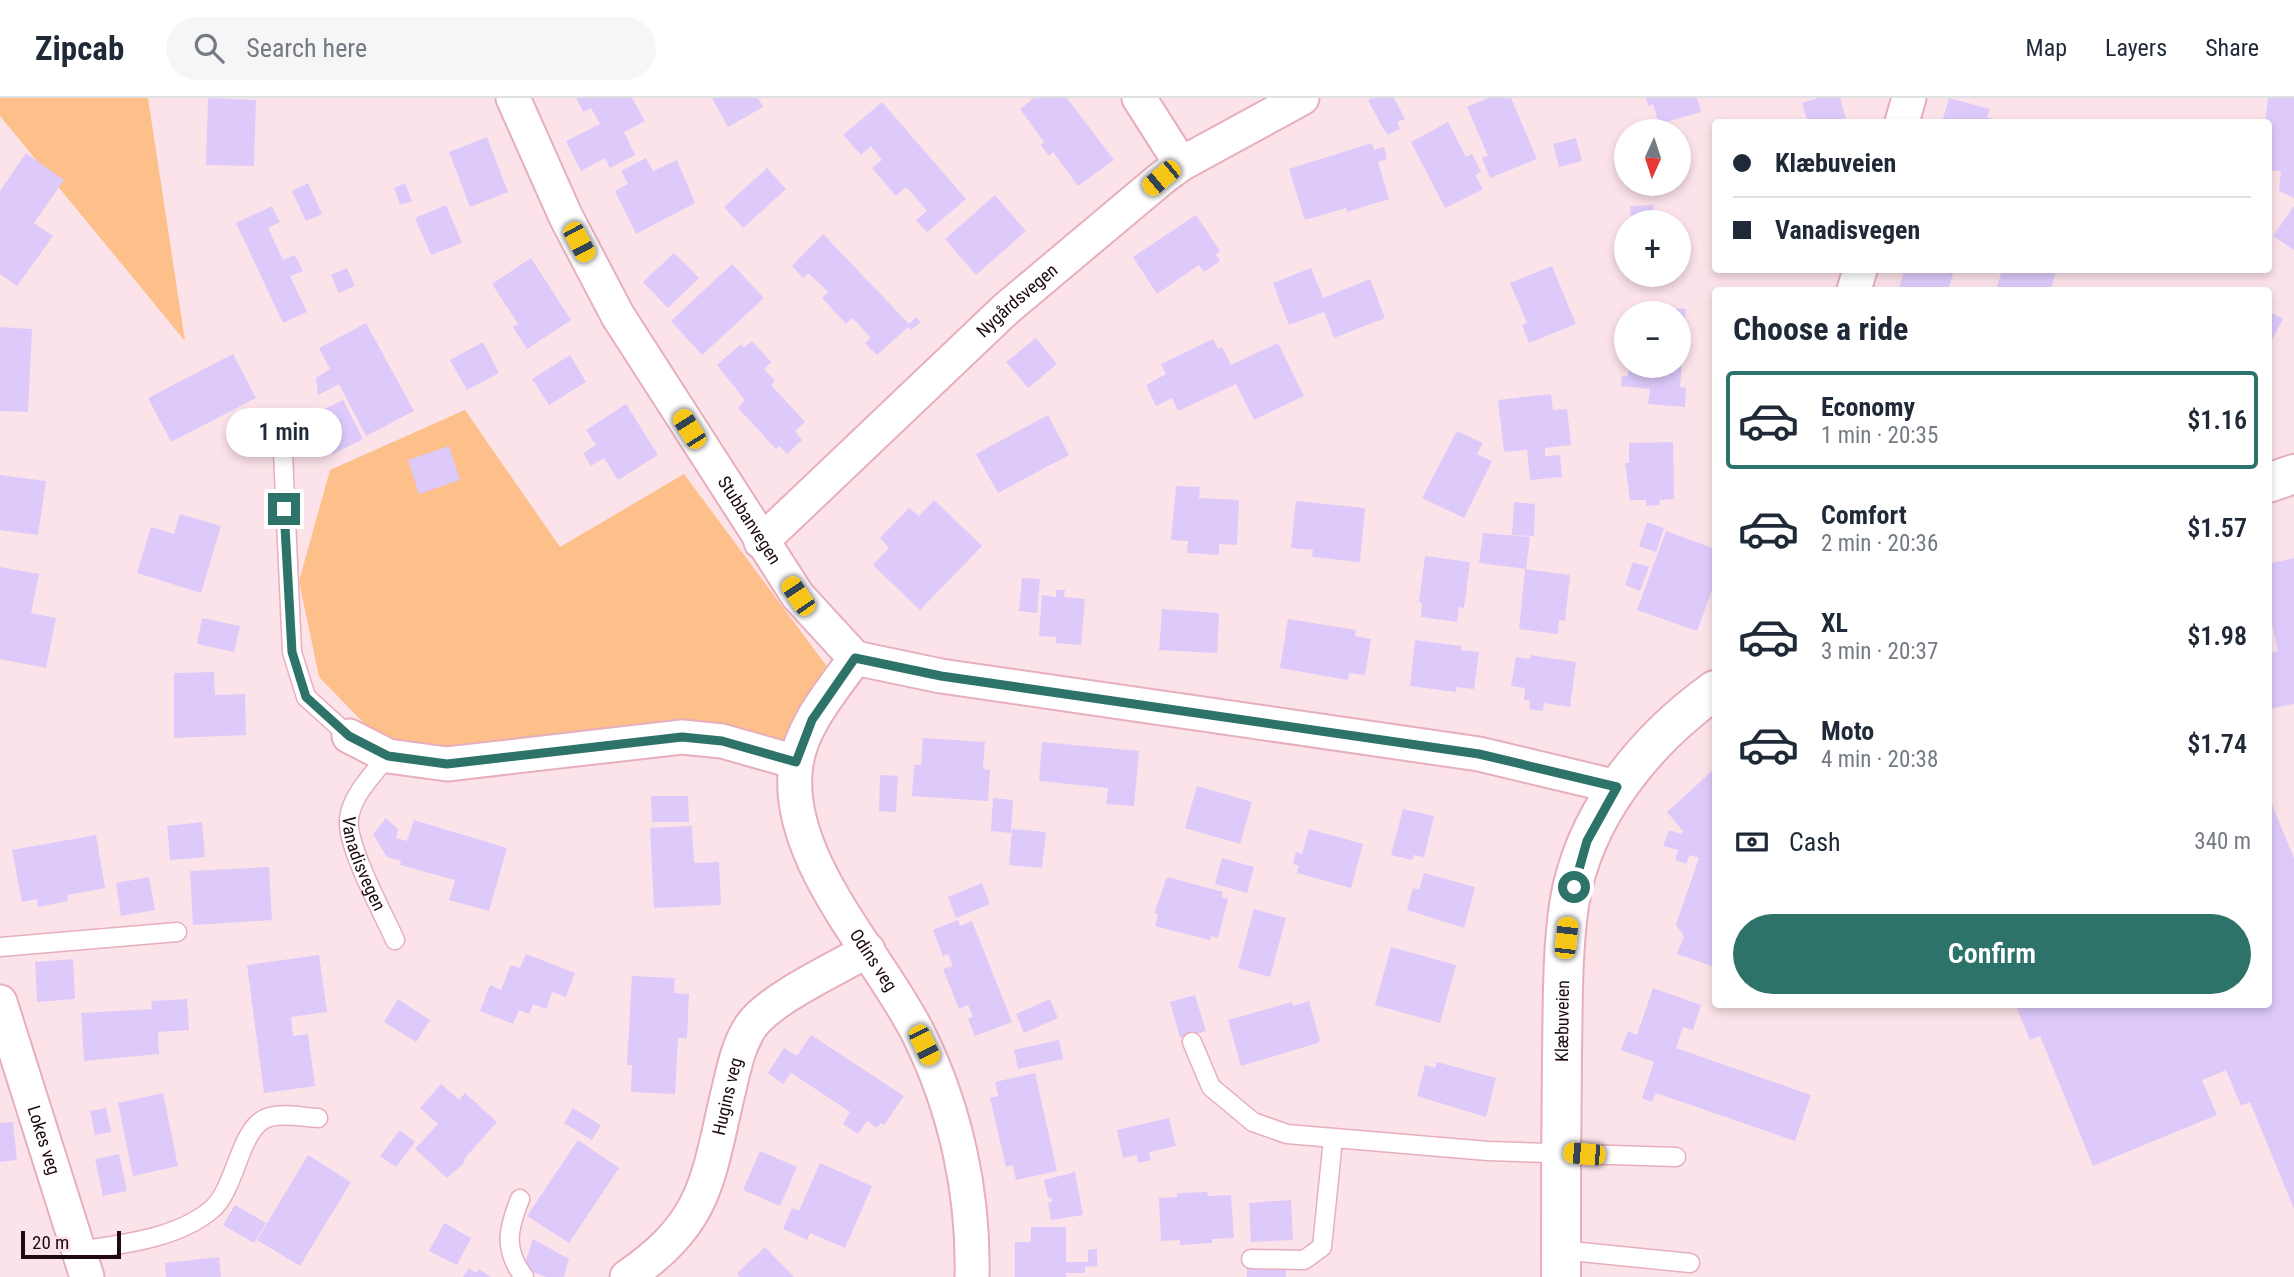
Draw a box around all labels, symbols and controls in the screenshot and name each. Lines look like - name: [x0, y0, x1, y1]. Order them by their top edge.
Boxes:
- search box: [166, 17, 656, 80]
- text: Zipcab: [35, 29, 124, 68]
- icon: search: [190, 29, 228, 67]
- text: Search here: [246, 33, 367, 63]
- text: Map: [2026, 34, 2067, 62]
- text: Layers: [2105, 34, 2167, 62]
- text: Share: [2205, 34, 2259, 62]
- north arrow: [1614, 119, 1690, 196]
- map controls: [1614, 119, 1691, 378]
- text: Klæbuveien: [1775, 148, 1896, 178]
- car: [1139, 156, 1184, 200]
- button: +: [1614, 210, 1691, 287]
- text: Vanadisvegen: [1775, 215, 1920, 245]
- car: [560, 219, 599, 265]
- street label: Nygårdsvegen: [972, 259, 1062, 341]
- button: −: [1614, 301, 1691, 378]
- text: Choose a ride: [1733, 310, 1908, 348]
- icon: car: [1737, 389, 1800, 452]
- text: Economy: [1821, 392, 1915, 422]
- text: $1.16: [2187, 405, 2247, 435]
- car: [669, 406, 710, 452]
- callout: 1 min: [226, 408, 342, 456]
- text: 1 min: [259, 419, 309, 446]
- text: 1 min · 20:35: [1821, 422, 1938, 449]
- street label: Stubbanvegen: [714, 472, 786, 568]
- route end: [268, 493, 300, 525]
- icon: car: [1737, 497, 1800, 560]
- text: Comfort: [1821, 500, 1907, 530]
- text: $1.57: [2187, 513, 2247, 543]
- text: 2 min · 20:36: [1821, 530, 1938, 557]
- car: [778, 573, 819, 619]
- icon: car: [1737, 605, 1800, 668]
- text: XL: [1821, 608, 1848, 638]
- text: $1.98: [2187, 621, 2247, 651]
- text: 3 min · 20:37: [1821, 638, 1938, 665]
- icon: car: [1737, 713, 1800, 776]
- text: Moto: [1821, 716, 1874, 746]
- text: $1.74: [2187, 729, 2247, 759]
- text: 4 min · 20:38: [1821, 746, 1938, 773]
- street label: Vanadisvegen: [339, 816, 390, 914]
- icon: cash: [1733, 823, 1771, 861]
- text: Cash: [1789, 827, 1841, 857]
- text: 340 m: [2194, 828, 2251, 855]
- route start: [1558, 871, 1590, 903]
- button: Confirm: [1733, 914, 2251, 994]
- car: [1554, 916, 1579, 960]
- street label: Odins veg: [846, 925, 902, 995]
- street label: Klæbuveien: [1551, 980, 1573, 1062]
- car: [906, 1022, 943, 1068]
- street label: Hugins veg: [708, 1055, 746, 1137]
- street label: Lokes veg: [23, 1103, 65, 1177]
- car: [1563, 1142, 1606, 1166]
- scale bar: [21, 1228, 121, 1260]
- text: 20 m: [32, 1231, 69, 1254]

